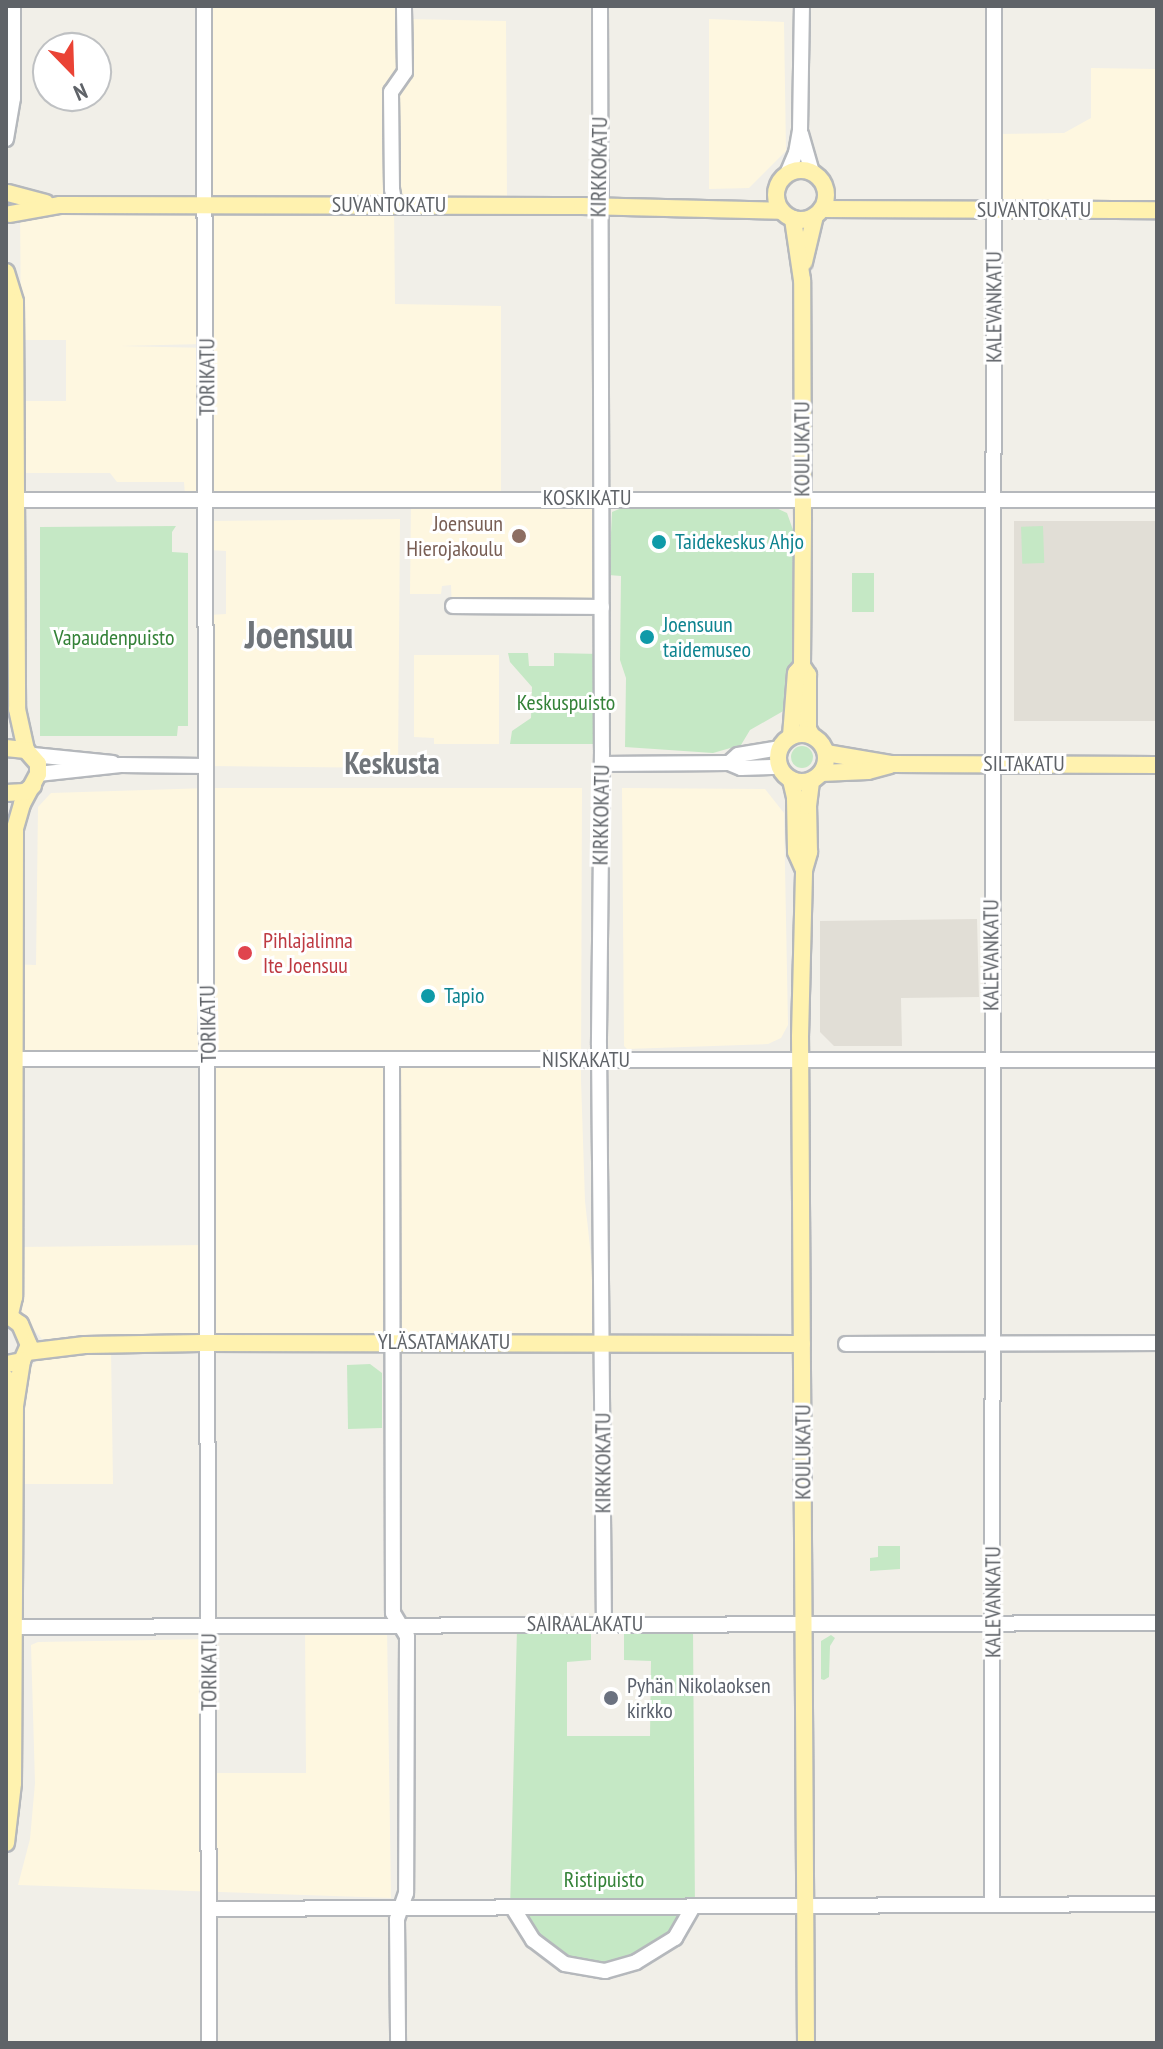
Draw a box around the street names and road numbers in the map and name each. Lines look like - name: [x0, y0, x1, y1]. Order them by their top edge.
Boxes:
- street label: KIRKKOKATU: [585, 116, 613, 218]
- street label: SUVANTOKATU: [332, 192, 446, 218]
- street label: SUVANTOKATU: [977, 197, 1091, 223]
- street label: KALEVANKATU: [981, 251, 1007, 363]
- street label: TORIKATU: [194, 338, 220, 416]
- street label: KOULUKATU: [789, 401, 815, 497]
- street label: KOSKIKATU: [543, 485, 631, 511]
- street label: SILTAKATU: [983, 751, 1065, 777]
- street label: KIRKKOKATU: [587, 764, 615, 866]
- street label: KALEVANKATU: [978, 899, 1004, 1011]
- street label: TORIKATU: [194, 985, 222, 1063]
- street label: NISKAKATU: [542, 1047, 630, 1073]
- street label: YLÄSATAMAKATU: [378, 1329, 510, 1355]
- street label: KOULUKATU: [790, 1404, 816, 1500]
- street label: KIRKKOKATU: [590, 1413, 616, 1513]
- street label: KALEVANKATU: [980, 1546, 1006, 1658]
- street label: SAIRAALAKATU: [527, 1611, 643, 1637]
- street label: TORIKATU: [196, 1633, 222, 1711]

